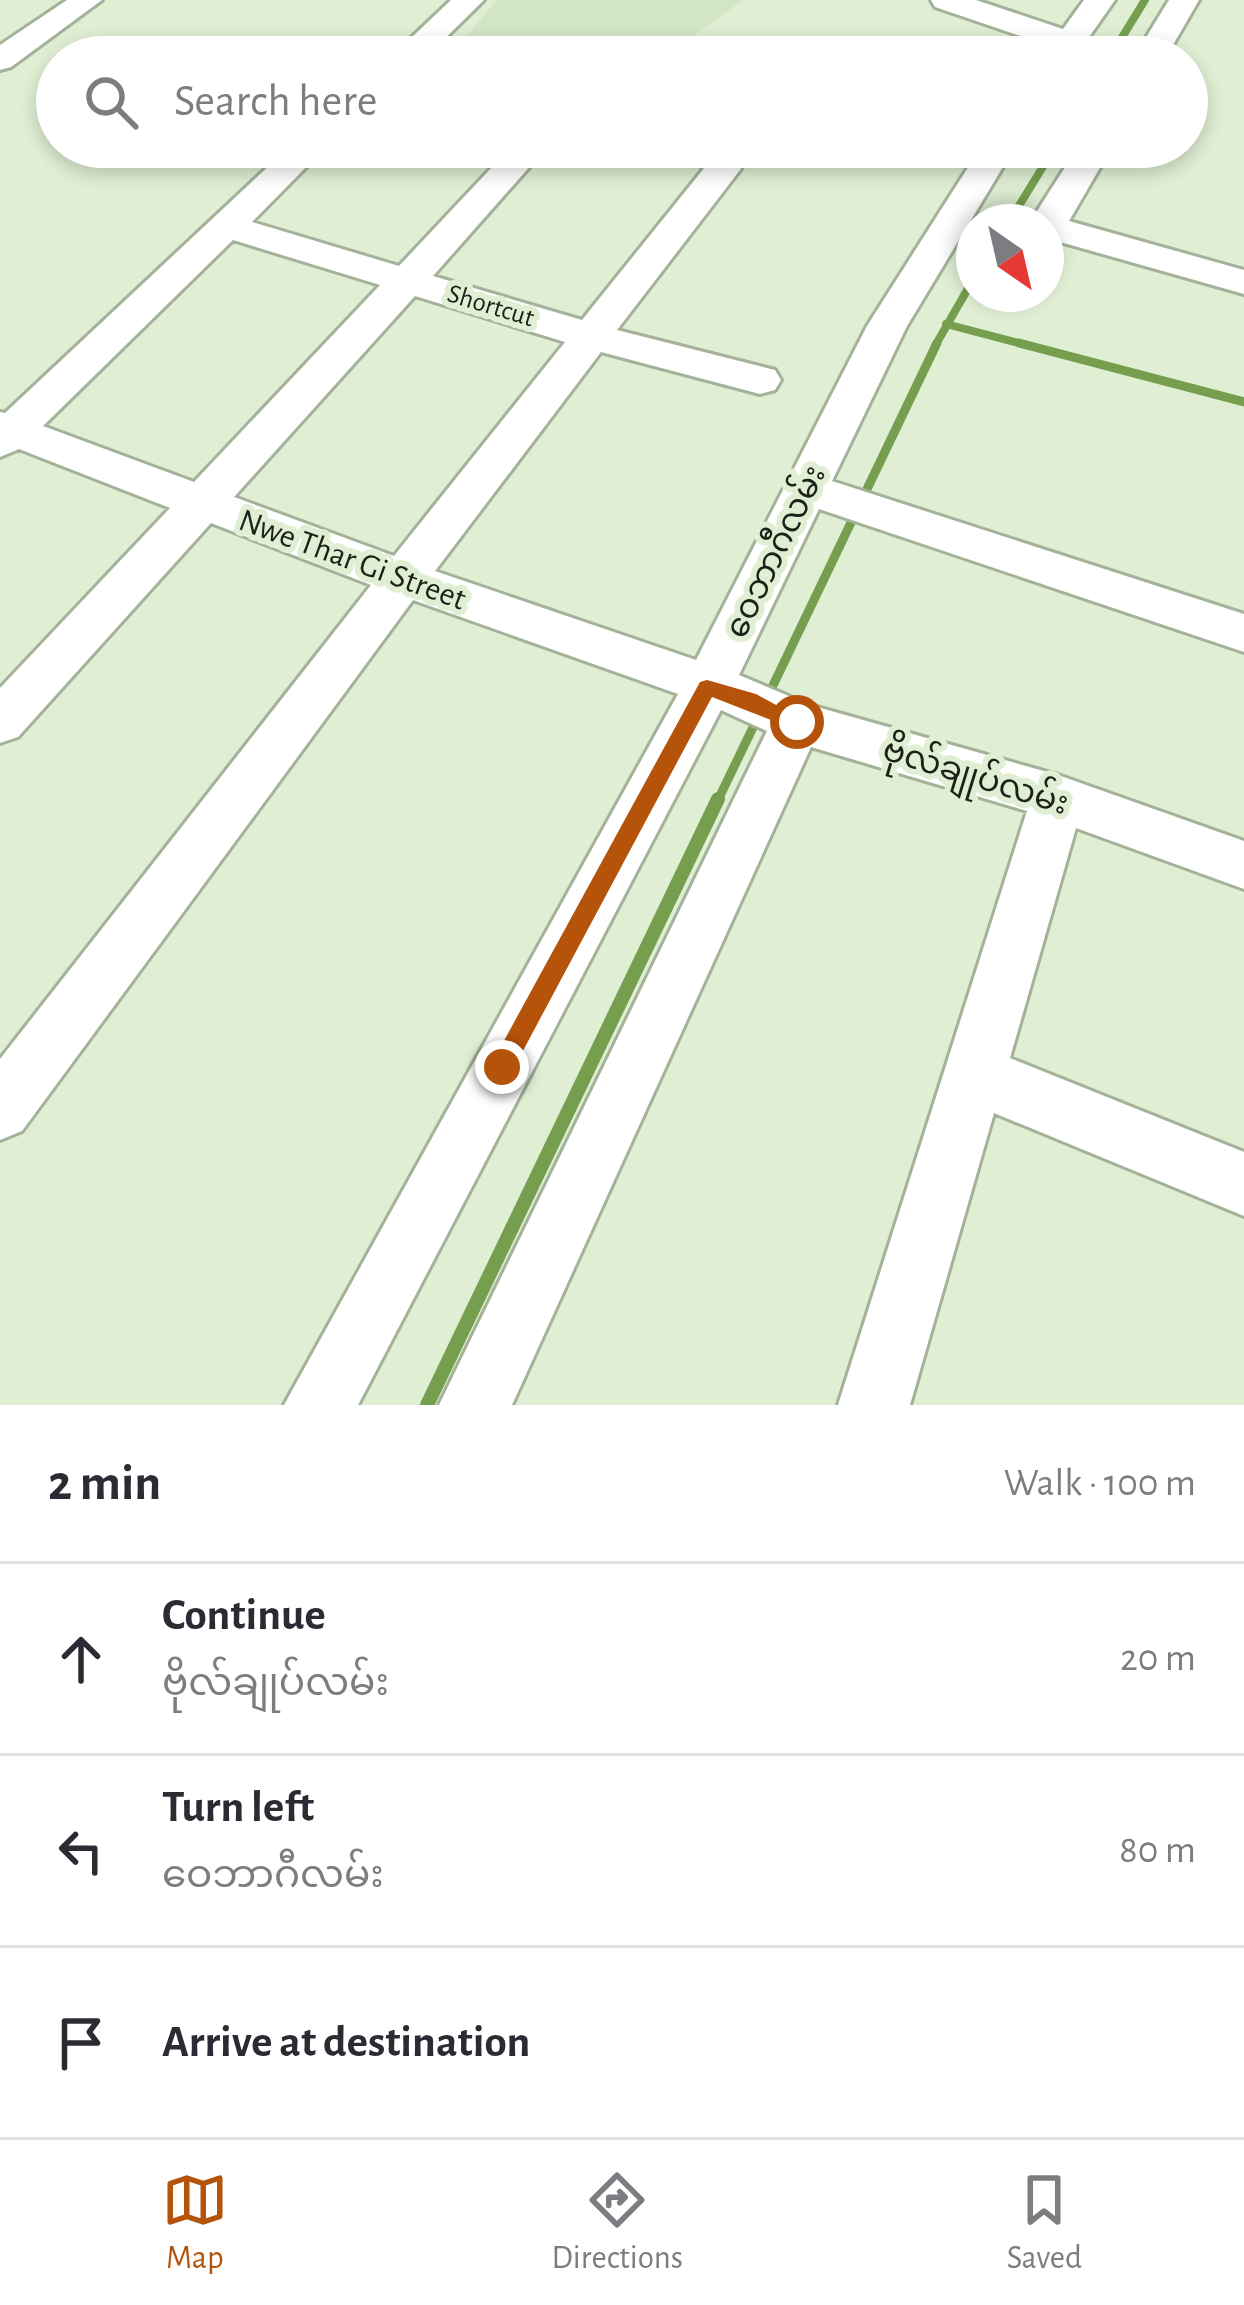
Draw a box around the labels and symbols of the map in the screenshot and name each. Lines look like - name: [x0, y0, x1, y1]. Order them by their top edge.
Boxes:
- north arrow: [956, 204, 1064, 312]
- street label: Shortcut: [444, 280, 538, 332]
- street label: ဝေဘာဂီလမ်း: [713, 457, 832, 644]
- street label: Nwe Thar Gi Street: [234, 504, 470, 617]
- route start: [770, 695, 824, 749]
- street label: ဗိုလ်ချုပ်လမ်း: [876, 726, 1074, 829]
- route end: [475, 1040, 529, 1094]

